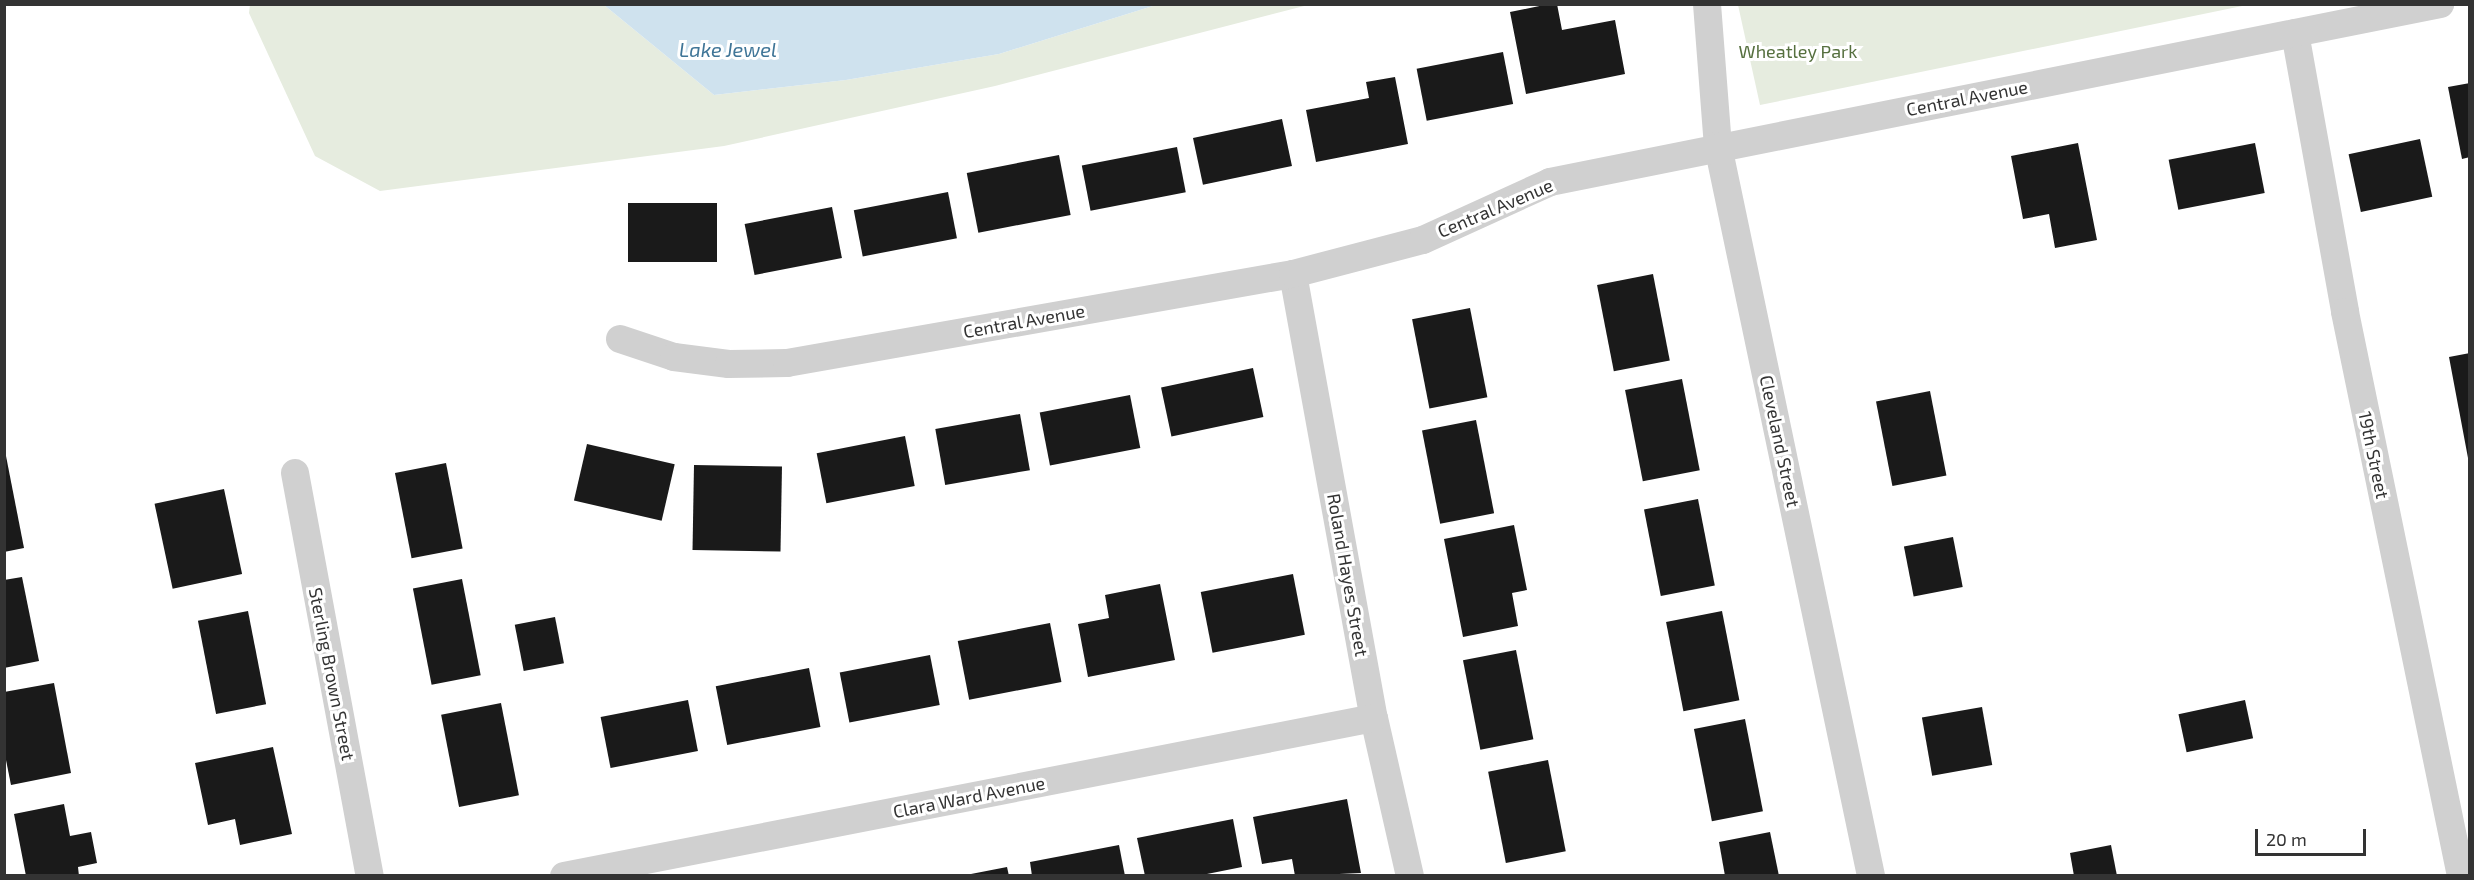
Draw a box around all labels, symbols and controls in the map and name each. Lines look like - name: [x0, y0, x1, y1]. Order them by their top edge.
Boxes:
- water label: Lake Jewel: [679, 37, 777, 61]
- park label: Wheatley Park: [1738, 40, 1858, 62]
- street label: Central Avenue: [1904, 76, 2030, 120]
- street label: Central Avenue: [1434, 174, 1556, 242]
- street label: Central Avenue: [961, 300, 1087, 342]
- street label: Cleveland Street: [1755, 373, 1805, 509]
- street label: 19th Street: [2354, 409, 2394, 501]
- street label: Roland Hayes Street: [1323, 492, 1373, 658]
- street label: Sterling Brown Street: [305, 586, 359, 762]
- street label: Clara Ward Avenue: [891, 772, 1047, 822]
- scale bar: [2258, 817, 2369, 855]
- text: 20 m: [2266, 828, 2307, 850]

